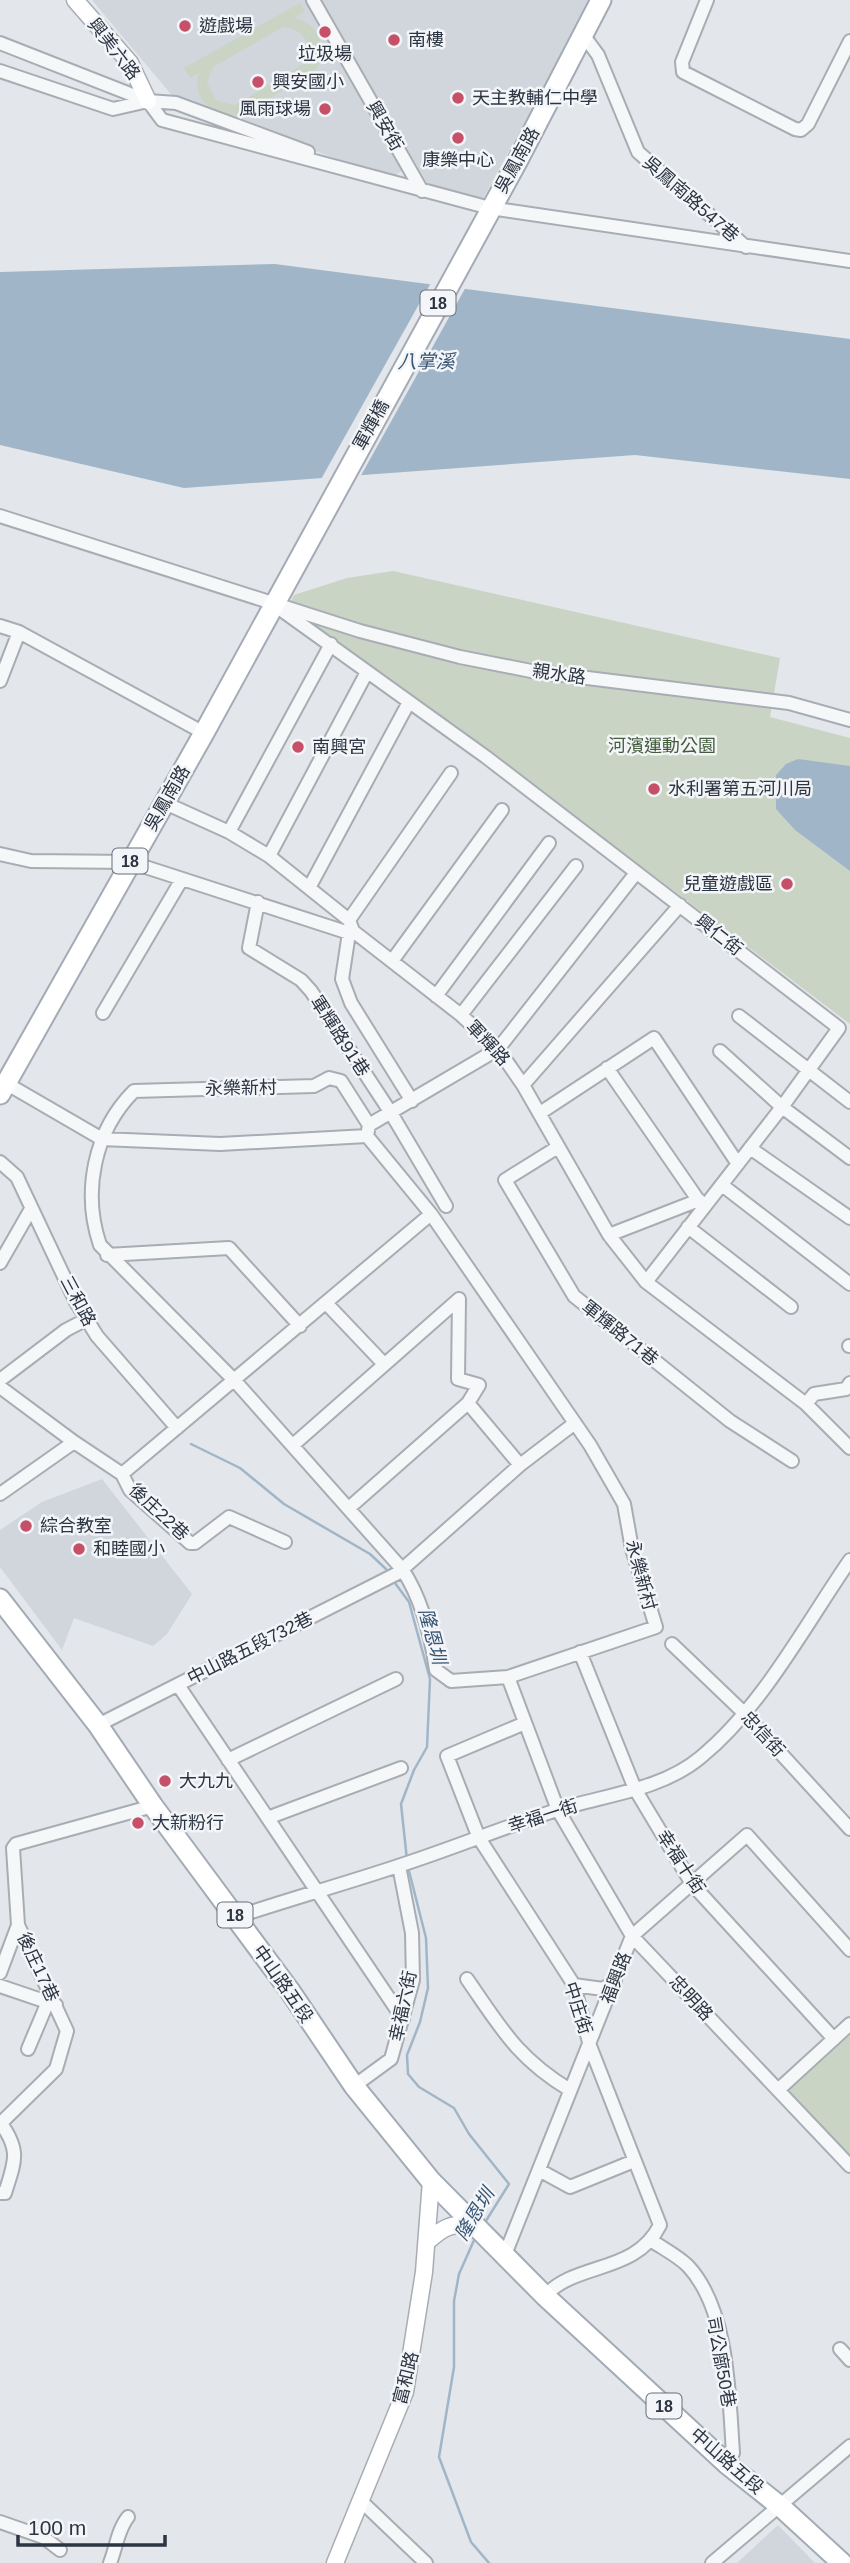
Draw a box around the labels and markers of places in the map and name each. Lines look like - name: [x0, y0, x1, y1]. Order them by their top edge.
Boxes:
- place label: 遊戲場: [199, 16, 253, 36]
- marker: 遊戲場: [177, 18, 193, 34]
- marker: 垃圾場: [317, 24, 333, 40]
- place label: 南樓: [408, 30, 444, 50]
- marker: 南樓: [386, 32, 402, 48]
- place label: 垃圾場: [298, 44, 352, 64]
- place label: 興安國小: [272, 72, 344, 92]
- marker: 興安國小: [250, 74, 266, 90]
- place label: 天主教輔仁中學: [472, 88, 598, 108]
- marker: 天主教輔仁中學: [450, 90, 466, 106]
- place label: 風雨球場: [239, 99, 311, 119]
- marker: 風雨球場: [317, 101, 333, 117]
- marker: 康樂中心: [450, 130, 466, 146]
- place label: 康樂中心: [422, 150, 494, 170]
- place label: 南興宮: [312, 737, 366, 757]
- marker: 南興宮: [290, 739, 306, 755]
- place label: 水利署第五河川局: [668, 779, 812, 799]
- marker: 水利署第五河川局: [646, 781, 662, 797]
- place label: 兒童遊戲區: [683, 874, 773, 894]
- marker: 兒童遊戲區: [779, 876, 795, 892]
- place label: 綜合教室: [40, 1516, 112, 1536]
- marker: 綜合教室: [18, 1518, 34, 1534]
- place label: 和睦國小: [93, 1539, 165, 1559]
- marker: 和睦國小: [71, 1541, 87, 1557]
- place label: 大九九: [179, 1771, 233, 1791]
- marker: 大九九: [157, 1773, 173, 1789]
- place label: 大新粉行: [152, 1813, 224, 1833]
- marker: 大新粉行: [130, 1815, 146, 1831]

